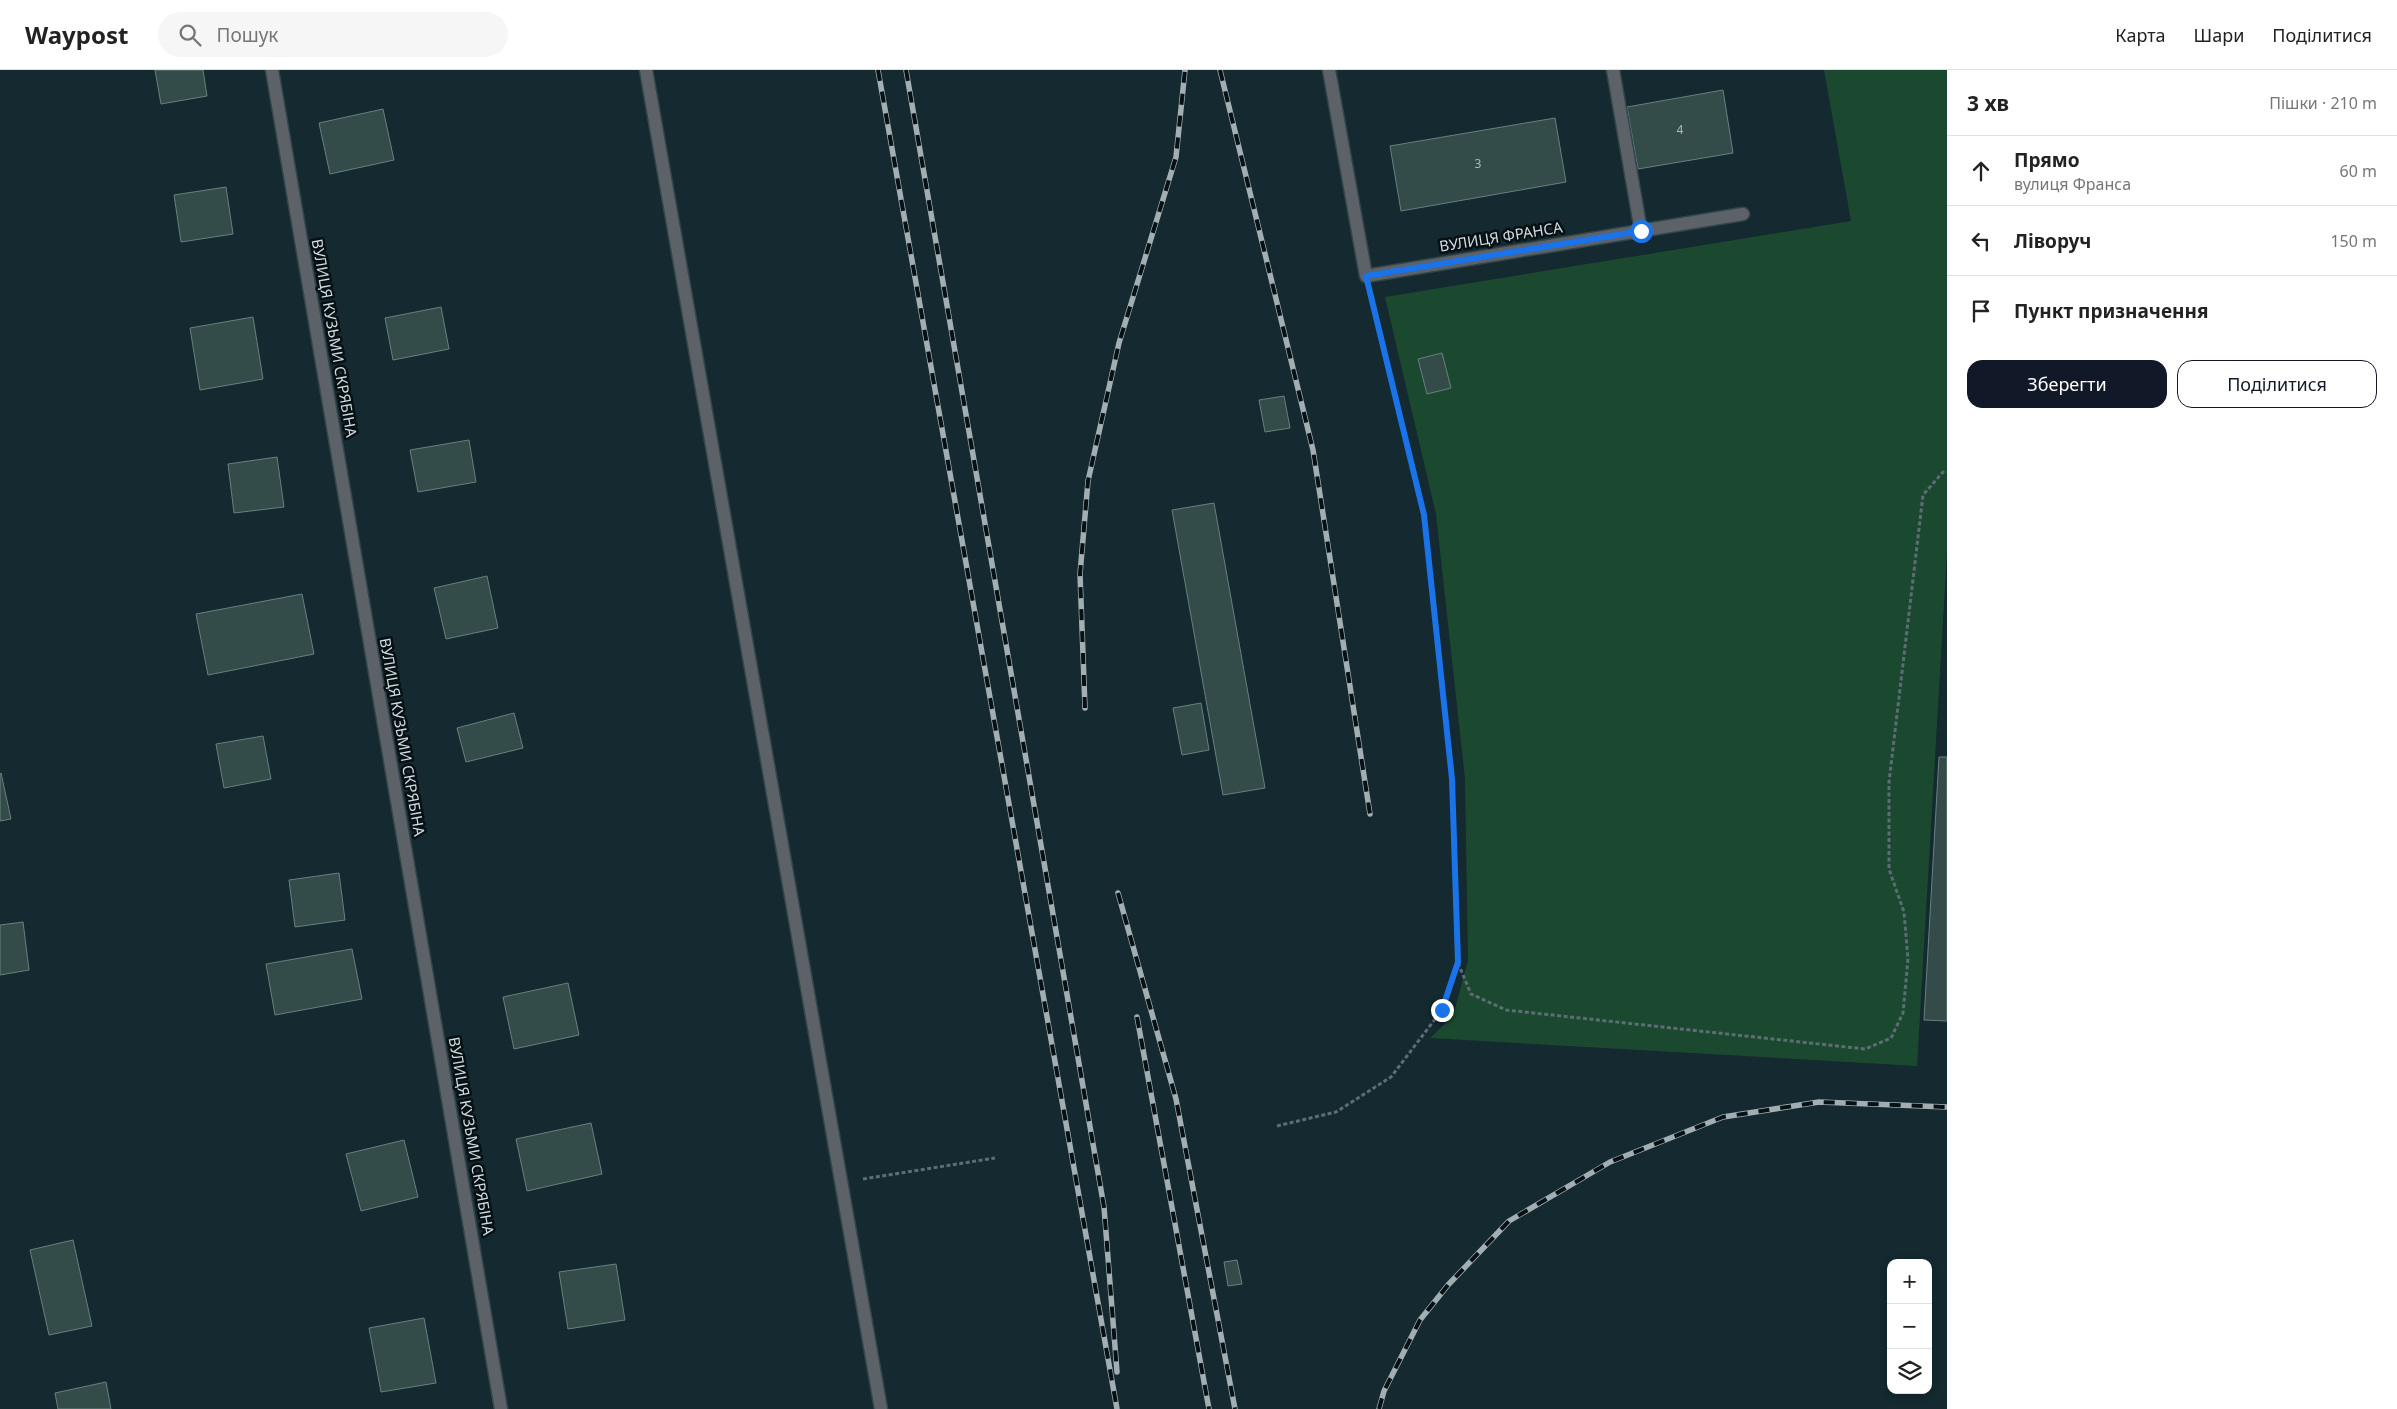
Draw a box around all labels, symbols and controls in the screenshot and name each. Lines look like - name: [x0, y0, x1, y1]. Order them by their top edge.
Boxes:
- search box: [158, 12, 508, 57]
- text: Waypost: [25, 18, 128, 51]
- icon: search: [176, 21, 204, 49]
- text: Пошук: [216, 22, 278, 48]
- text: Карта: [2115, 23, 2166, 47]
- text: Шари: [2194, 23, 2244, 47]
- text: Поділитися: [2272, 23, 2372, 47]
- text: 3 хв: [1967, 89, 2009, 117]
- text: Пішки · 210 m: [2269, 92, 2377, 114]
- house number: 4: [1677, 121, 1684, 138]
- text: Прямо: [2014, 147, 2080, 173]
- house number: 3: [1475, 155, 1482, 172]
- icon: ahead: [1967, 157, 1995, 185]
- text: 60 m: [2340, 160, 2377, 182]
- text: вулиця Франса: [2014, 173, 2131, 195]
- street label: ВУЛИЦЯ ФРАНСА: [1438, 216, 1564, 256]
- route start: [1630, 220, 1653, 243]
- icon: left: [1967, 227, 1995, 255]
- text: Ліворуч: [2014, 228, 2091, 254]
- text: 150 m: [2330, 230, 2377, 252]
- street label: ВУЛИЦЯ КУЗЬМИ СКРЯБІНА: [308, 237, 362, 439]
- icon: arrive: [1967, 297, 1995, 325]
- text: Пункт призначення: [2014, 298, 2208, 324]
- button: Зберегти: [1967, 360, 2167, 408]
- button: Поділитися: [2177, 360, 2377, 408]
- street label: ВУЛИЦЯ КУЗЬМИ СКРЯБІНА: [376, 636, 430, 838]
- route end: [1431, 999, 1454, 1022]
- street label: ВУЛИЦЯ КУЗЬМИ СКРЯБІНА: [445, 1035, 499, 1237]
- map controls: [1887, 1259, 1932, 1394]
- button: +: [1887, 1259, 1932, 1304]
- button: −: [1887, 1304, 1932, 1349]
- button: layers: [1887, 1349, 1932, 1394]

